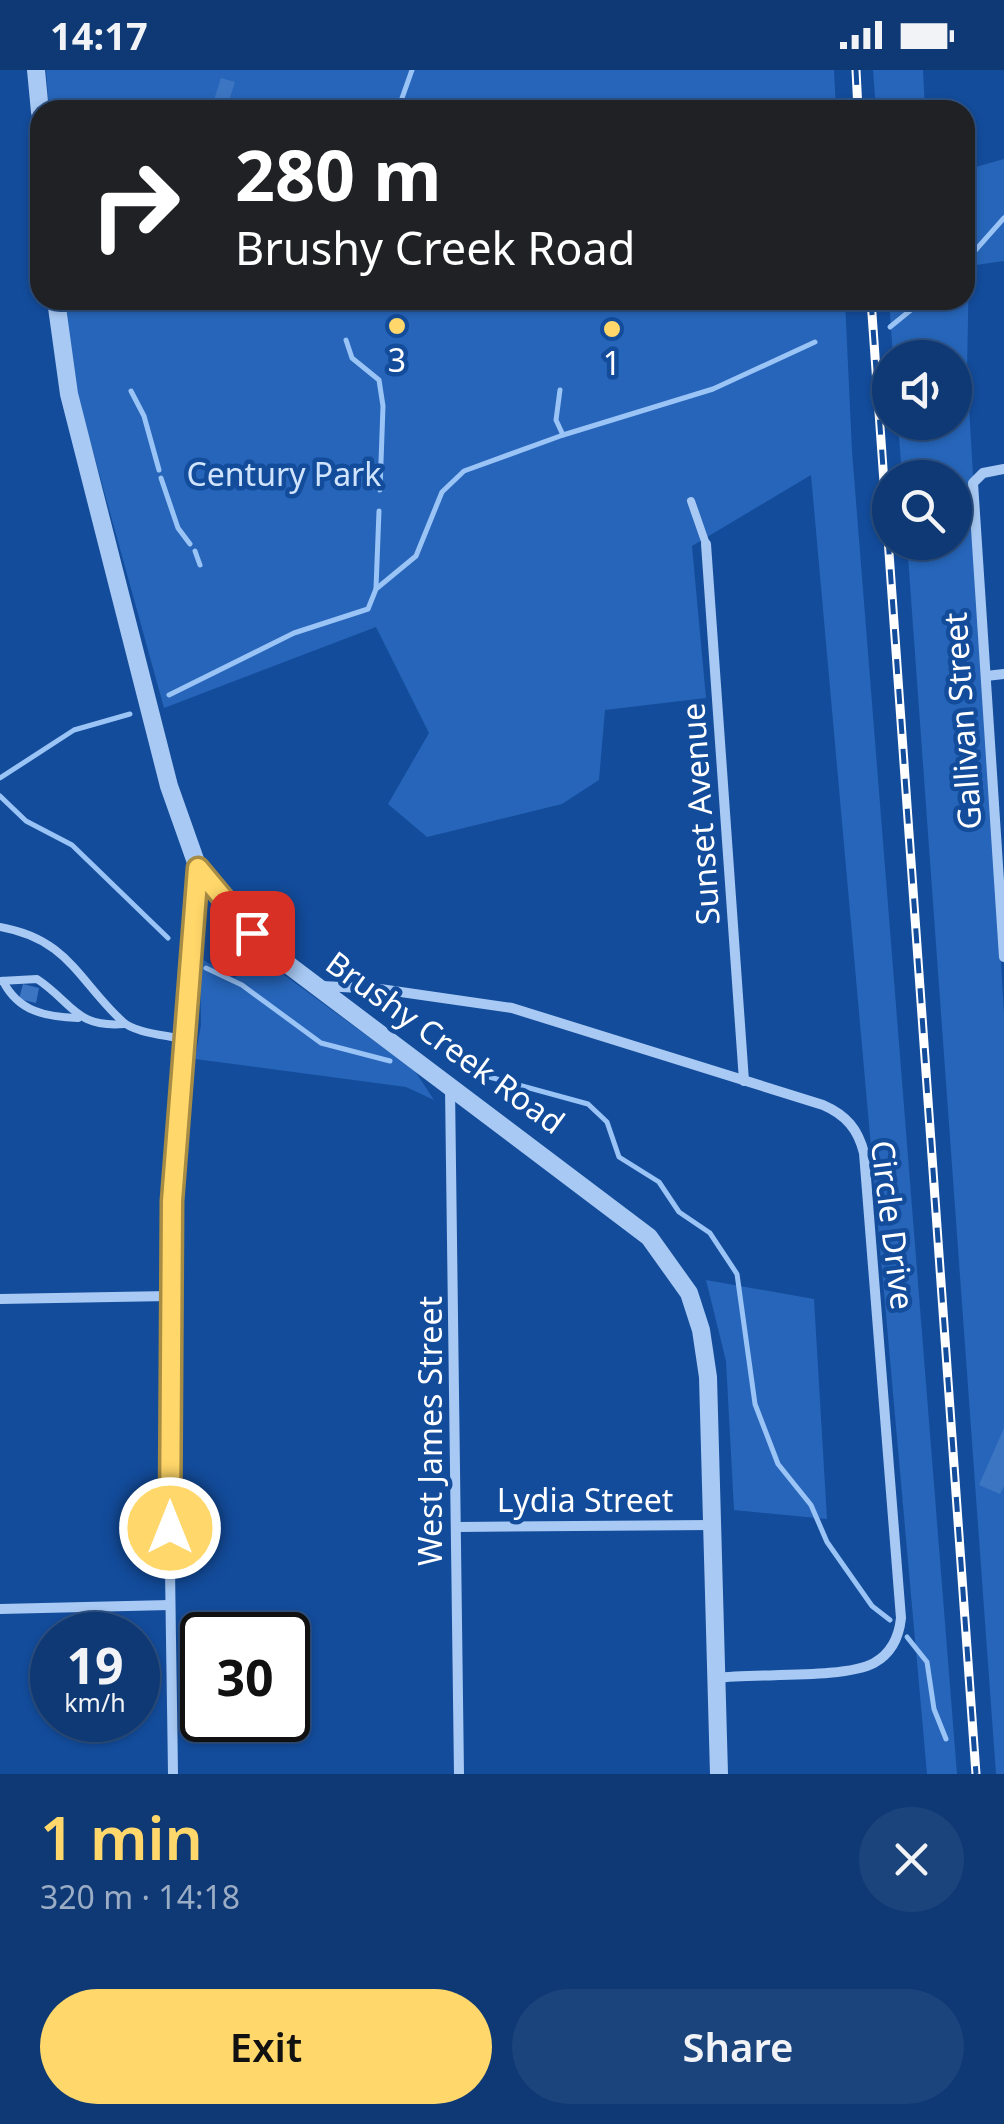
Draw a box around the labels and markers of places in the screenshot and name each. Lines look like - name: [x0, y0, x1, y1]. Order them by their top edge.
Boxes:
- marker: 3: [386, 315, 408, 337]
- marker: 1: [601, 318, 623, 340]
- place label: 3: [388, 338, 406, 381]
- place label: 1: [603, 341, 621, 384]
- pin: [210, 891, 295, 976]

